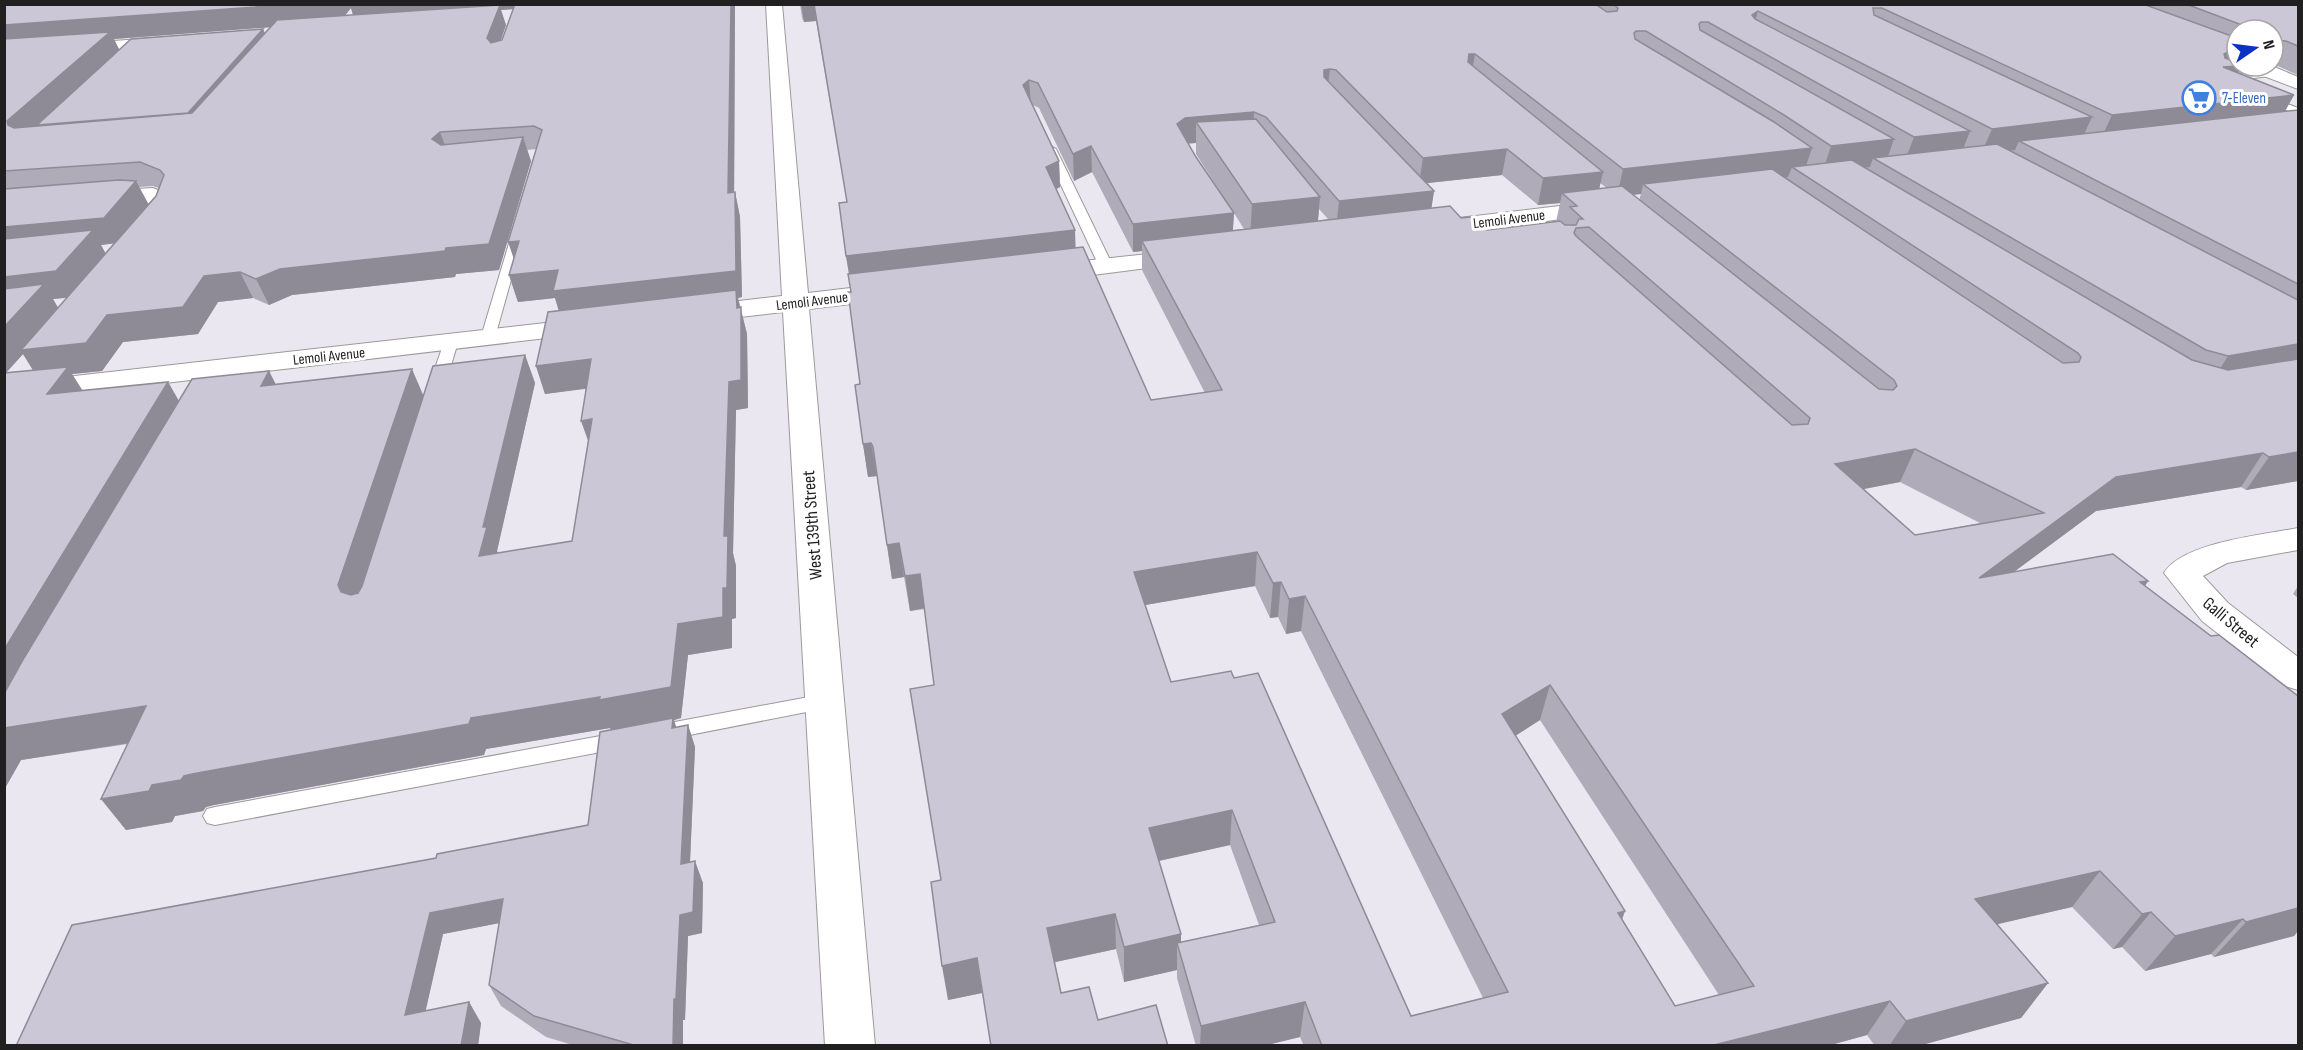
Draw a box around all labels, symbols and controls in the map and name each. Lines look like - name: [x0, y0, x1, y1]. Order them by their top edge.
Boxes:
- north arrow: [2225, 18, 2285, 78]
- text: N: [2258, 38, 2278, 51]
- supermarket icon: 7-Eleven: [2181, 80, 2217, 116]
- place label: 7-Eleven: [2222, 89, 2266, 108]
- street label: Lemoli Avenue: [1472, 206, 1546, 233]
- street label: Lemoli Avenue: [775, 288, 849, 315]
- street label: Lemoli Avenue: [292, 343, 366, 370]
- street label: West 139th Street: [798, 469, 827, 580]
- street label: Galli Street: [2198, 593, 2264, 652]

